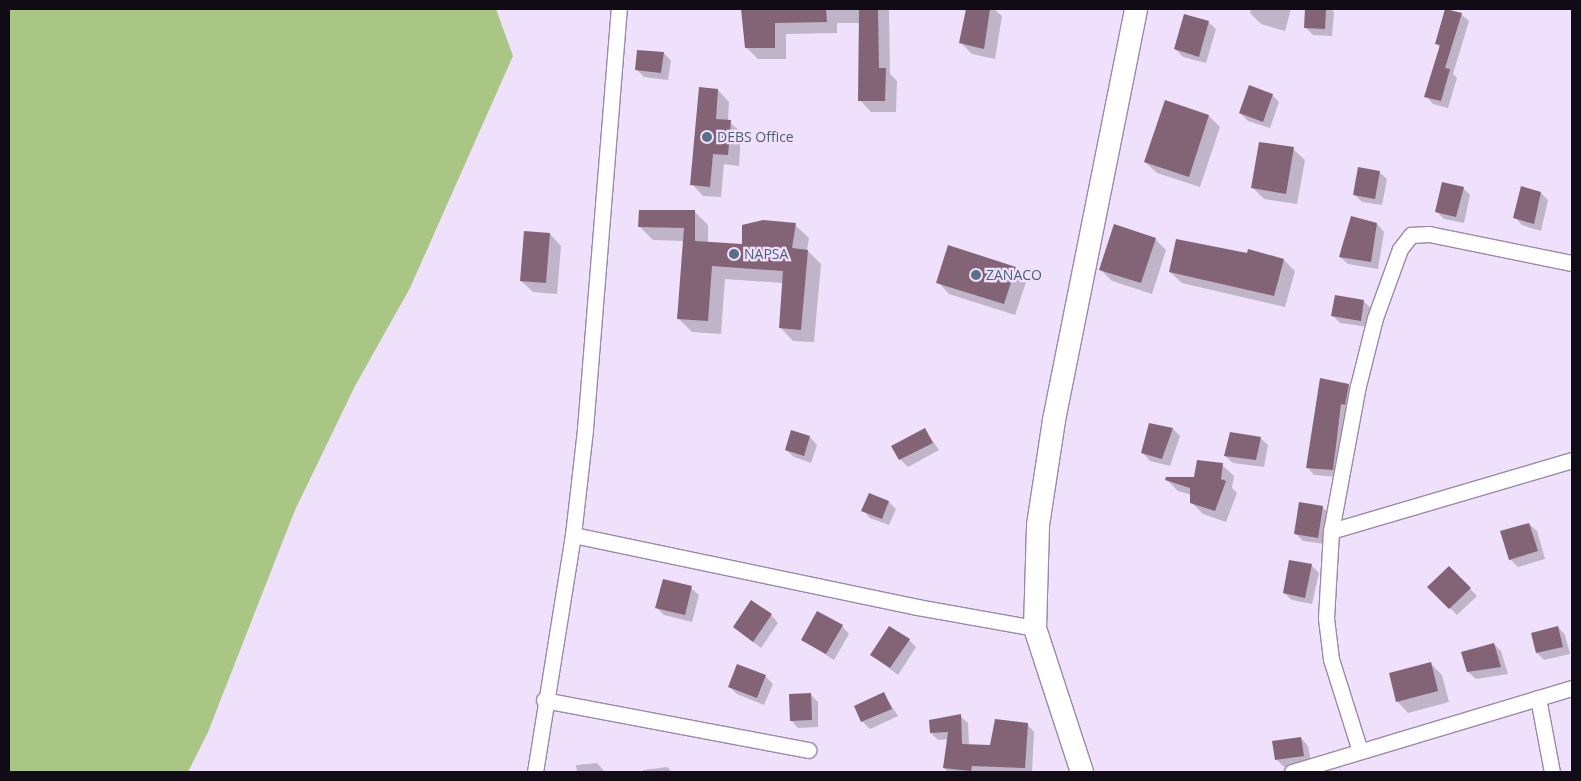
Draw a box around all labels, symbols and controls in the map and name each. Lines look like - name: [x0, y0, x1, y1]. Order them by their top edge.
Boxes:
- place label: DEBS Office: [717, 129, 794, 145]
- marker: DEBS Office: [701, 131, 713, 143]
- place label: NAPSA: [744, 246, 788, 262]
- marker: NAPSA: [728, 248, 740, 260]
- place label: ZANACO: [986, 267, 1042, 283]
- marker: ZANACO: [970, 269, 982, 281]

